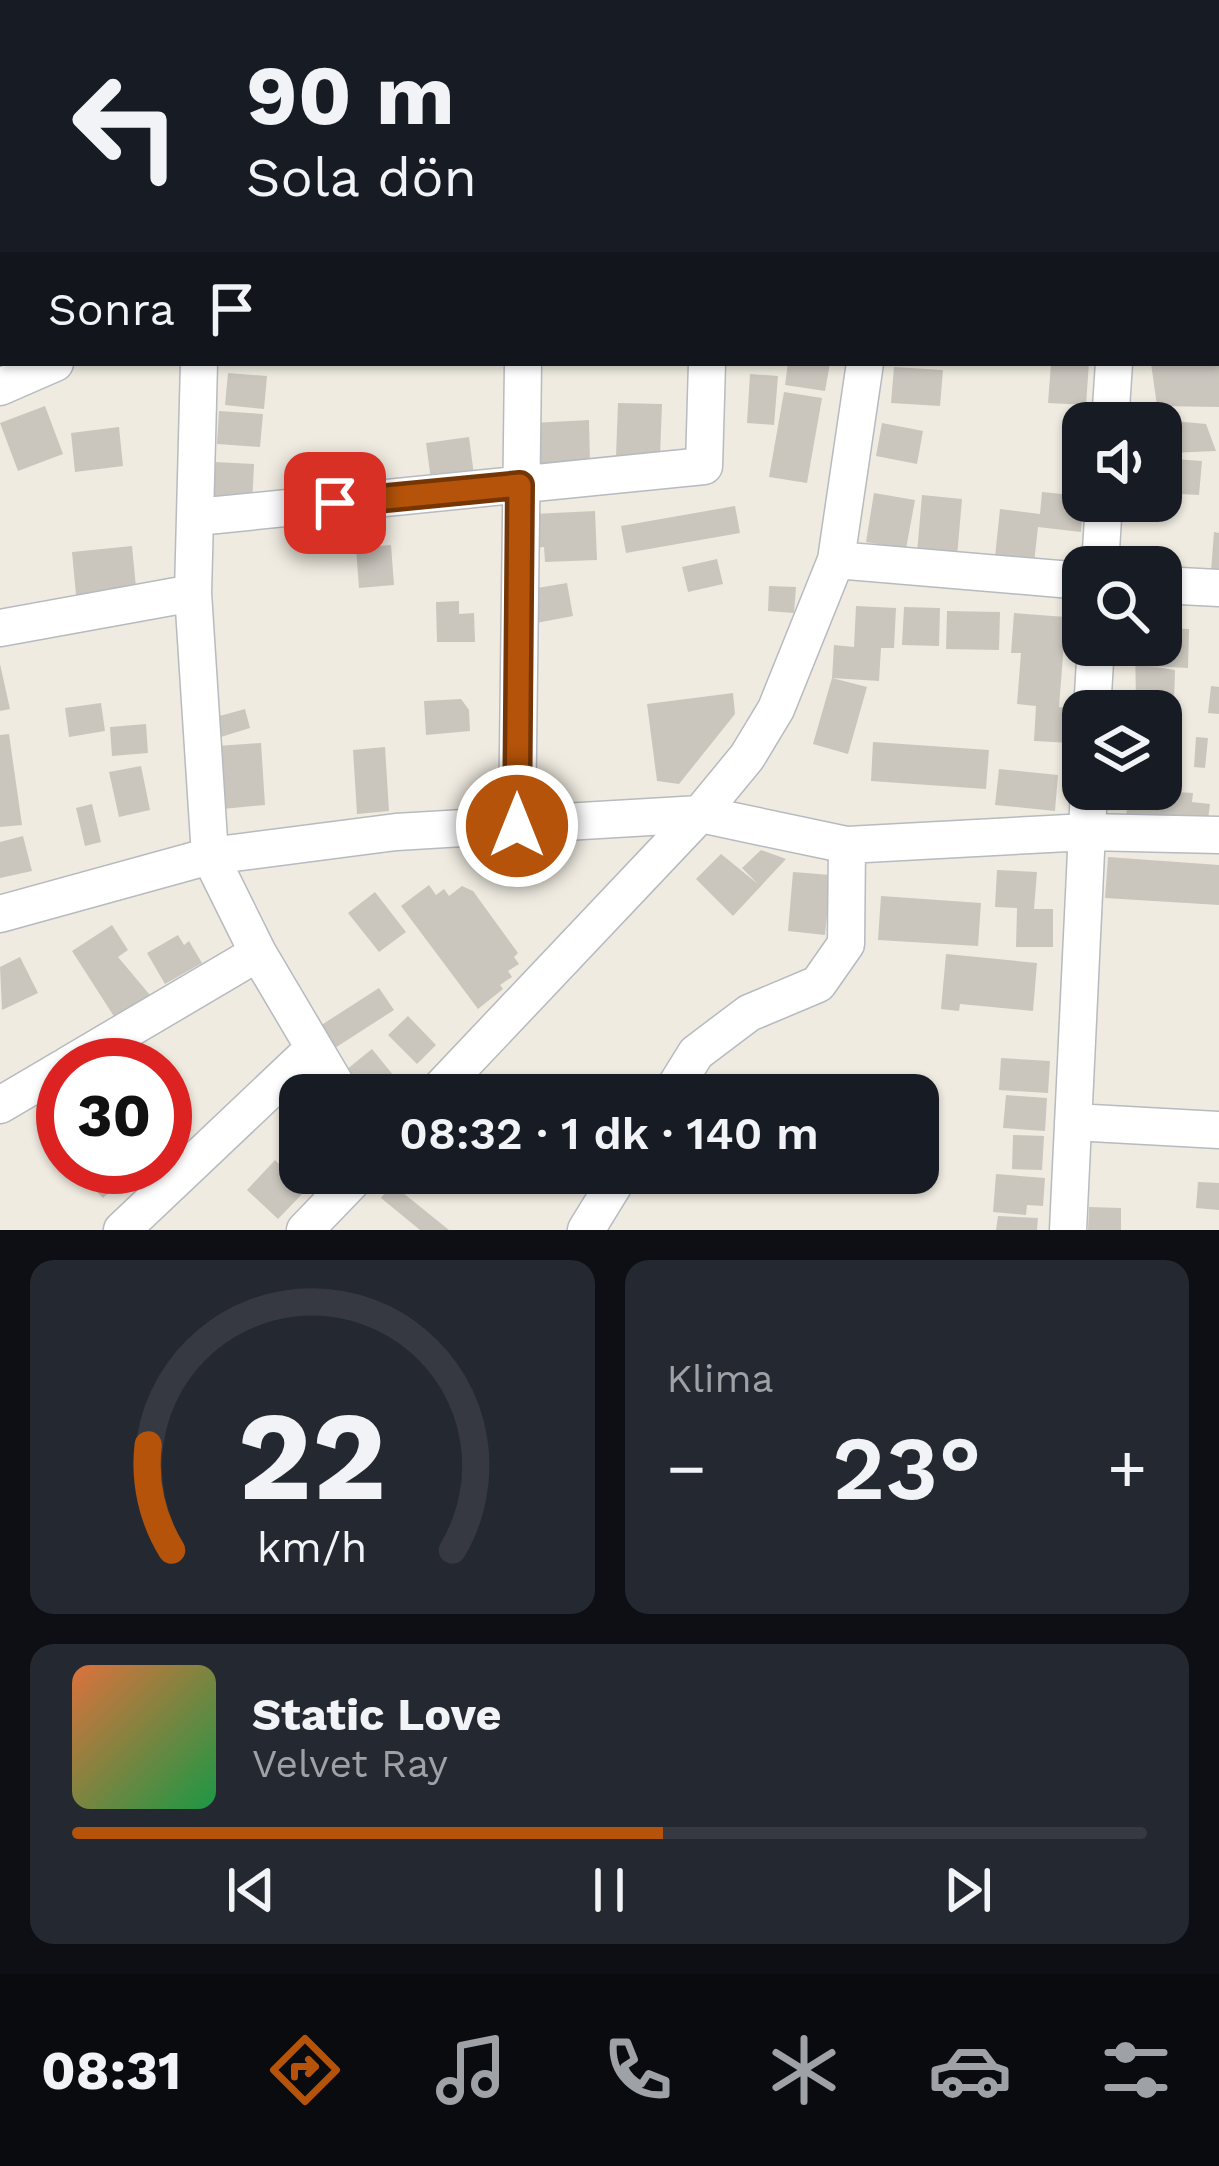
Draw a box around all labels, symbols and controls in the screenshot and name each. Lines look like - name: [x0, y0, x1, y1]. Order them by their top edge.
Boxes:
- text: 90 m: [246, 46, 455, 144]
- icon: left: [48, 48, 204, 204]
- text: Sola dön: [246, 146, 477, 209]
- icon: arrive: [199, 276, 265, 342]
- text: Sonra: [48, 283, 175, 336]
- map controls: [1062, 402, 1182, 810]
- button: sound: [1062, 402, 1182, 522]
- pin: [284, 452, 386, 554]
- icon: arrive: [302, 470, 368, 536]
- button: search: [1062, 546, 1182, 666]
- button: layers: [1062, 690, 1182, 810]
- position arrow: [454, 763, 580, 889]
- speed limit sign: 30: [36, 1038, 192, 1194]
- text: 08:32 · 1 dk · 140 m: [399, 1107, 819, 1160]
- text: Klima: [667, 1356, 774, 1401]
- text: 22: [238, 1383, 387, 1529]
- text: 23°: [832, 1415, 982, 1521]
- text: −: [667, 1430, 706, 1507]
- text: +: [1107, 1430, 1147, 1507]
- text: km/h: [257, 1522, 367, 1572]
- text: Static Love: [252, 1688, 502, 1741]
- text: Velvet Ray: [252, 1741, 448, 1786]
- icon: previous: [218, 1857, 284, 1923]
- icon: pause: [576, 1857, 642, 1923]
- icon: next: [935, 1857, 1001, 1923]
- icon: directions: [263, 2028, 347, 2112]
- icon: music: [429, 2028, 513, 2112]
- icon: phone: [596, 2028, 680, 2112]
- icon: climate: [762, 2028, 846, 2112]
- icon: car: [928, 2028, 1012, 2112]
- icon: filters: [1094, 2028, 1178, 2112]
- text: 08:31: [41, 2039, 181, 2102]

